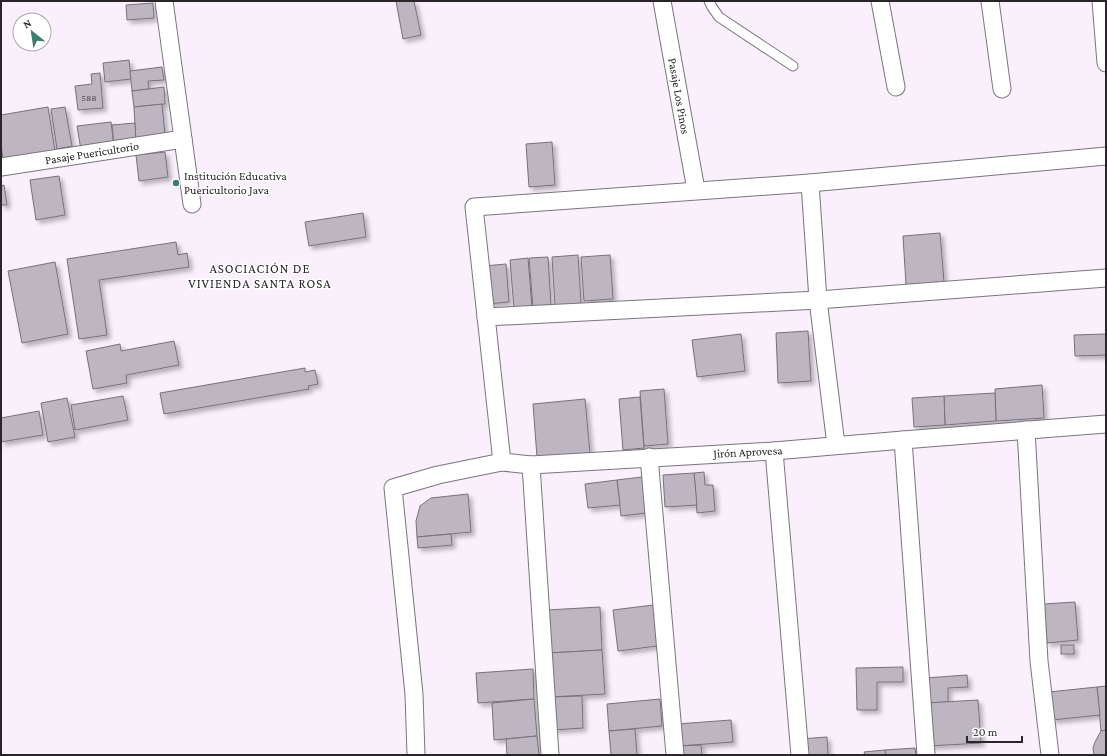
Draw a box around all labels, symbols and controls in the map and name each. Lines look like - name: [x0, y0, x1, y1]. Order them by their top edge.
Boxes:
- north arrow: [12, 12, 52, 52]
- text: N: [21, 16, 34, 30]
- street label: Pasaje Los Pinos: [665, 57, 693, 136]
- house number: 588: [81, 92, 97, 103]
- street label: Pasaje Puericultorio: [44, 139, 140, 167]
- place label: Institución Educativa Puericultorio Java: [184, 169, 287, 197]
- marker: Institución Educativa Puericultorio Java: [171, 178, 181, 188]
- district label: ASOCIACIÓN DE VIVIENDA SANTA ROSA: [188, 261, 332, 291]
- street label: Jirón Aprovesa: [712, 443, 783, 461]
- scale bar: [967, 718, 1022, 744]
- text: 20 m: [973, 725, 998, 739]

